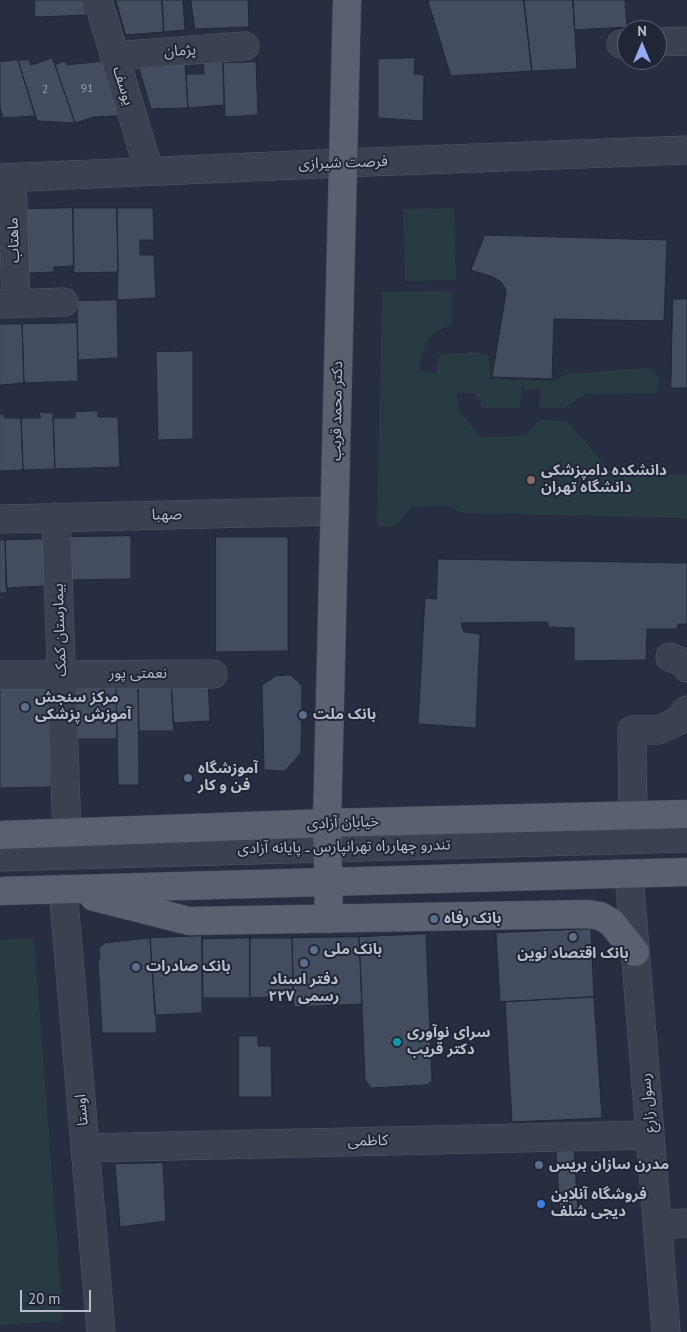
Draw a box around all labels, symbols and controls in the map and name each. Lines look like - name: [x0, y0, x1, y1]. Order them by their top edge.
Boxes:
- north arrow: [617, 20, 667, 70]
- text: N: [637, 22, 647, 40]
- street label: پژمان: [163, 41, 197, 61]
- street label: یوسف: [109, 64, 137, 108]
- house number: 91: [80, 82, 94, 96]
- house number: 2: [42, 83, 48, 97]
- street label: فرصت شیرازی: [298, 152, 388, 174]
- street label: ماهتاب: [4, 217, 24, 263]
- street label: دکتر محمد قریب: [327, 361, 347, 461]
- place label: دانشکده دامپزشکی دانشگاه تهران: [541, 462, 667, 497]
- marker: دانشکده دامپزشکی دانشگاه تهران: [525, 474, 537, 486]
- street label: صهبا: [152, 506, 182, 524]
- street label: بیمارستان کمک: [49, 583, 71, 677]
- street label: نعمتی پور: [109, 665, 167, 683]
- place label: مرکز سنجش آموزش پزشکی: [35, 689, 131, 724]
- marker: مرکز سنجش آموزش پزشکی: [19, 701, 31, 713]
- place label: بانک ملت: [313, 706, 376, 724]
- marker: بانک ملت: [297, 709, 309, 721]
- place label: آموزشگاه فن و کار: [198, 760, 258, 795]
- marker: آموزشگاه فن و کار: [182, 772, 194, 784]
- street label: خیابان آزادی: [307, 813, 379, 833]
- street label: تندرو چهارراه تهرانپارس ـ پایانه آزادی: [237, 836, 451, 858]
- place label: بانک رفاه: [444, 910, 501, 928]
- marker: بانک رفاه: [428, 913, 440, 925]
- marker: بانک اقتصاد نوین: [567, 931, 579, 943]
- place label: بانک ملی: [324, 941, 382, 959]
- marker: بانک ملی: [308, 944, 320, 956]
- place label: بانک اقتصاد نوین: [517, 945, 629, 963]
- marker: دفتر اسناد رسمی ۲۲۷: [298, 957, 310, 969]
- place label: بانک صادرات: [146, 958, 231, 976]
- marker: بانک صادرات: [130, 961, 142, 973]
- place label: دفتر اسناد رسمی ۲۲۷: [269, 971, 339, 1006]
- place label: سرای نوآوری دکتر قریب: [407, 1024, 490, 1059]
- marker: سرای نوآوری دکتر قریب: [391, 1036, 403, 1048]
- street label: رسول زارع: [636, 1072, 660, 1134]
- street label: اوستا: [72, 1093, 92, 1127]
- street label: کاظمی: [348, 1132, 388, 1150]
- place label: مدرن سازان بریس: [549, 1156, 669, 1174]
- marker: مدرن سازان بریس: [533, 1159, 545, 1171]
- place label: فروشگاه آنلاین دیجی شلف: [551, 1186, 647, 1221]
- marker: فروشگاه آنلاین دیجی شلف: [535, 1198, 547, 1210]
- scale bar: [22, 1280, 94, 1312]
- text: 20 m: [28, 1289, 61, 1308]

